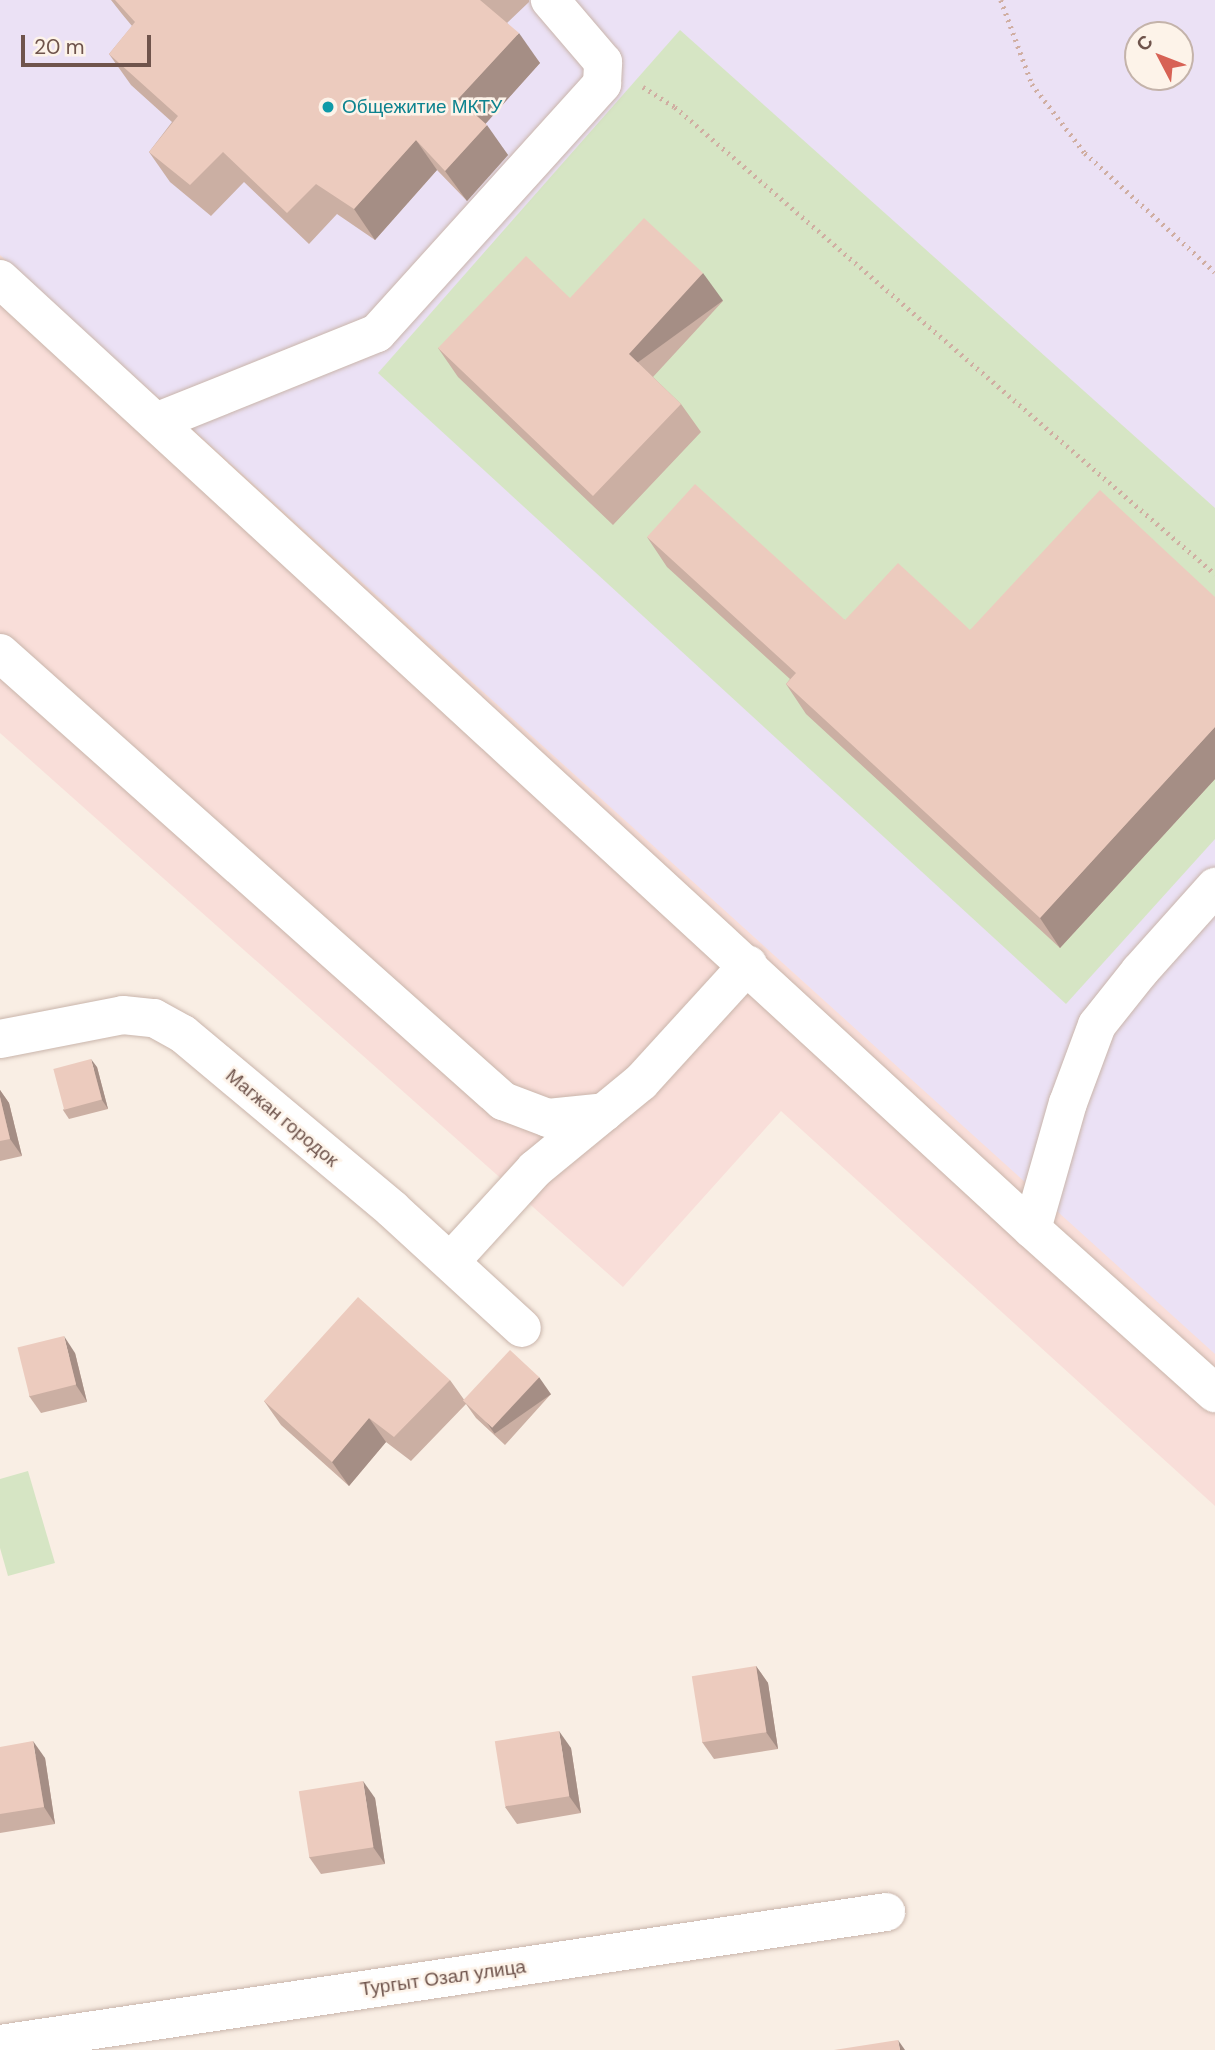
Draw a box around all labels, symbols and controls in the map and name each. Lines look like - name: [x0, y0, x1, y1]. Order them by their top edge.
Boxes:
- scale bar: [24, 21, 154, 65]
- north arrow: [1124, 21, 1194, 91]
- text: С: [1131, 29, 1158, 56]
- text: 20 m: [34, 33, 85, 61]
- place label: Общежитие МКТУ: [342, 96, 502, 118]
- marker: Общежитие МКТУ: [320, 99, 336, 115]
- street label: Магжан городок: [221, 1064, 343, 1172]
- street label: Тургыт Озал улица: [359, 1955, 527, 2001]

